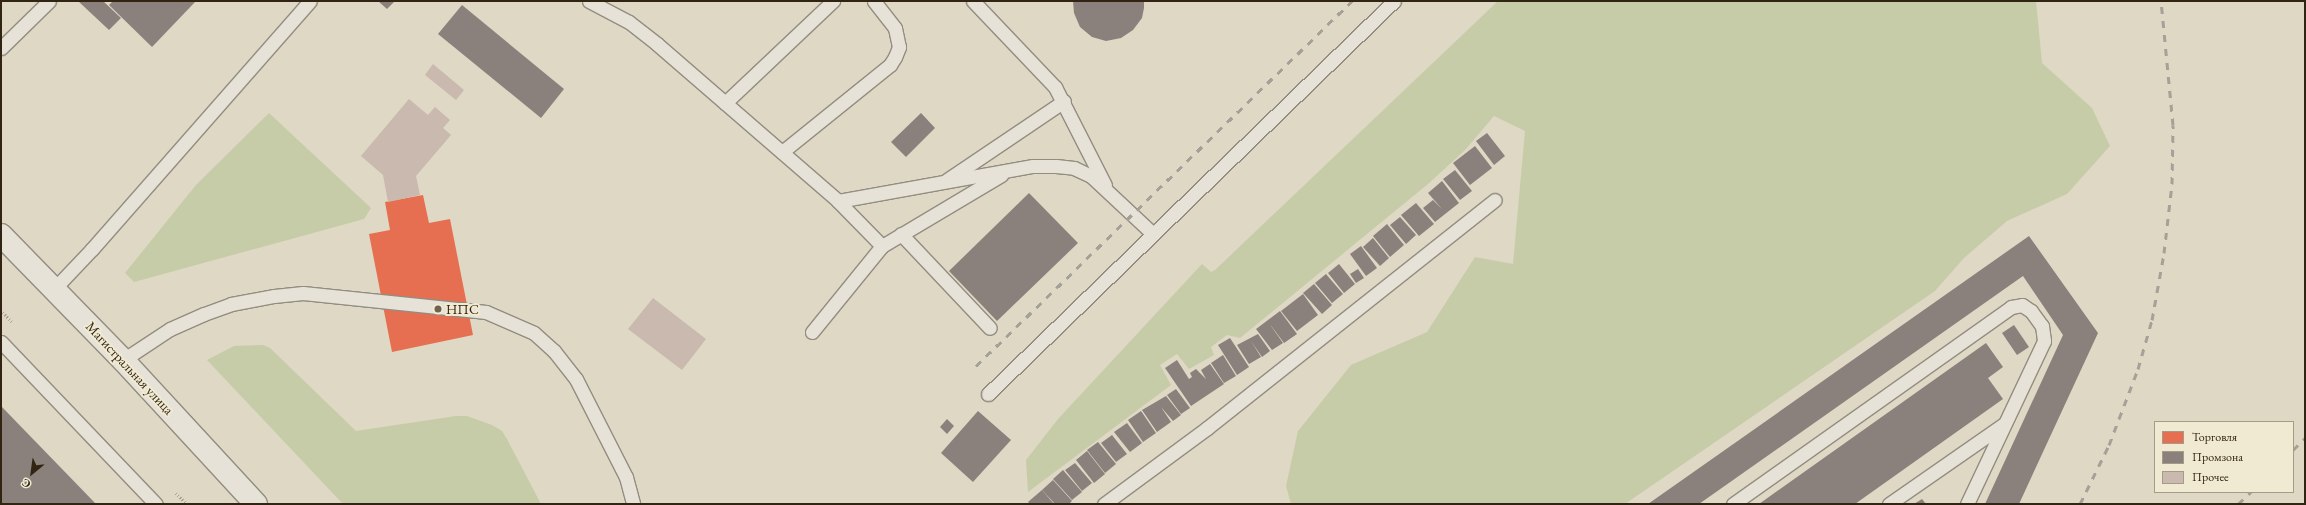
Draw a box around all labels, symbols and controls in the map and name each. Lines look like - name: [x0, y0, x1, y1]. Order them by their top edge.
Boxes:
- place label: НПС: [446, 301, 479, 317]
- marker: НПС: [433, 304, 443, 314]
- street label: Магистральная улица: [83, 318, 177, 418]
- legend: [2154, 421, 2294, 493]
- text: Торговля: [2192, 429, 2237, 445]
- text: Промзона: [2192, 449, 2243, 465]
- north arrow: [12, 453, 52, 493]
- text: Прочее: [2192, 469, 2229, 485]
- text: С: [19, 475, 33, 492]

